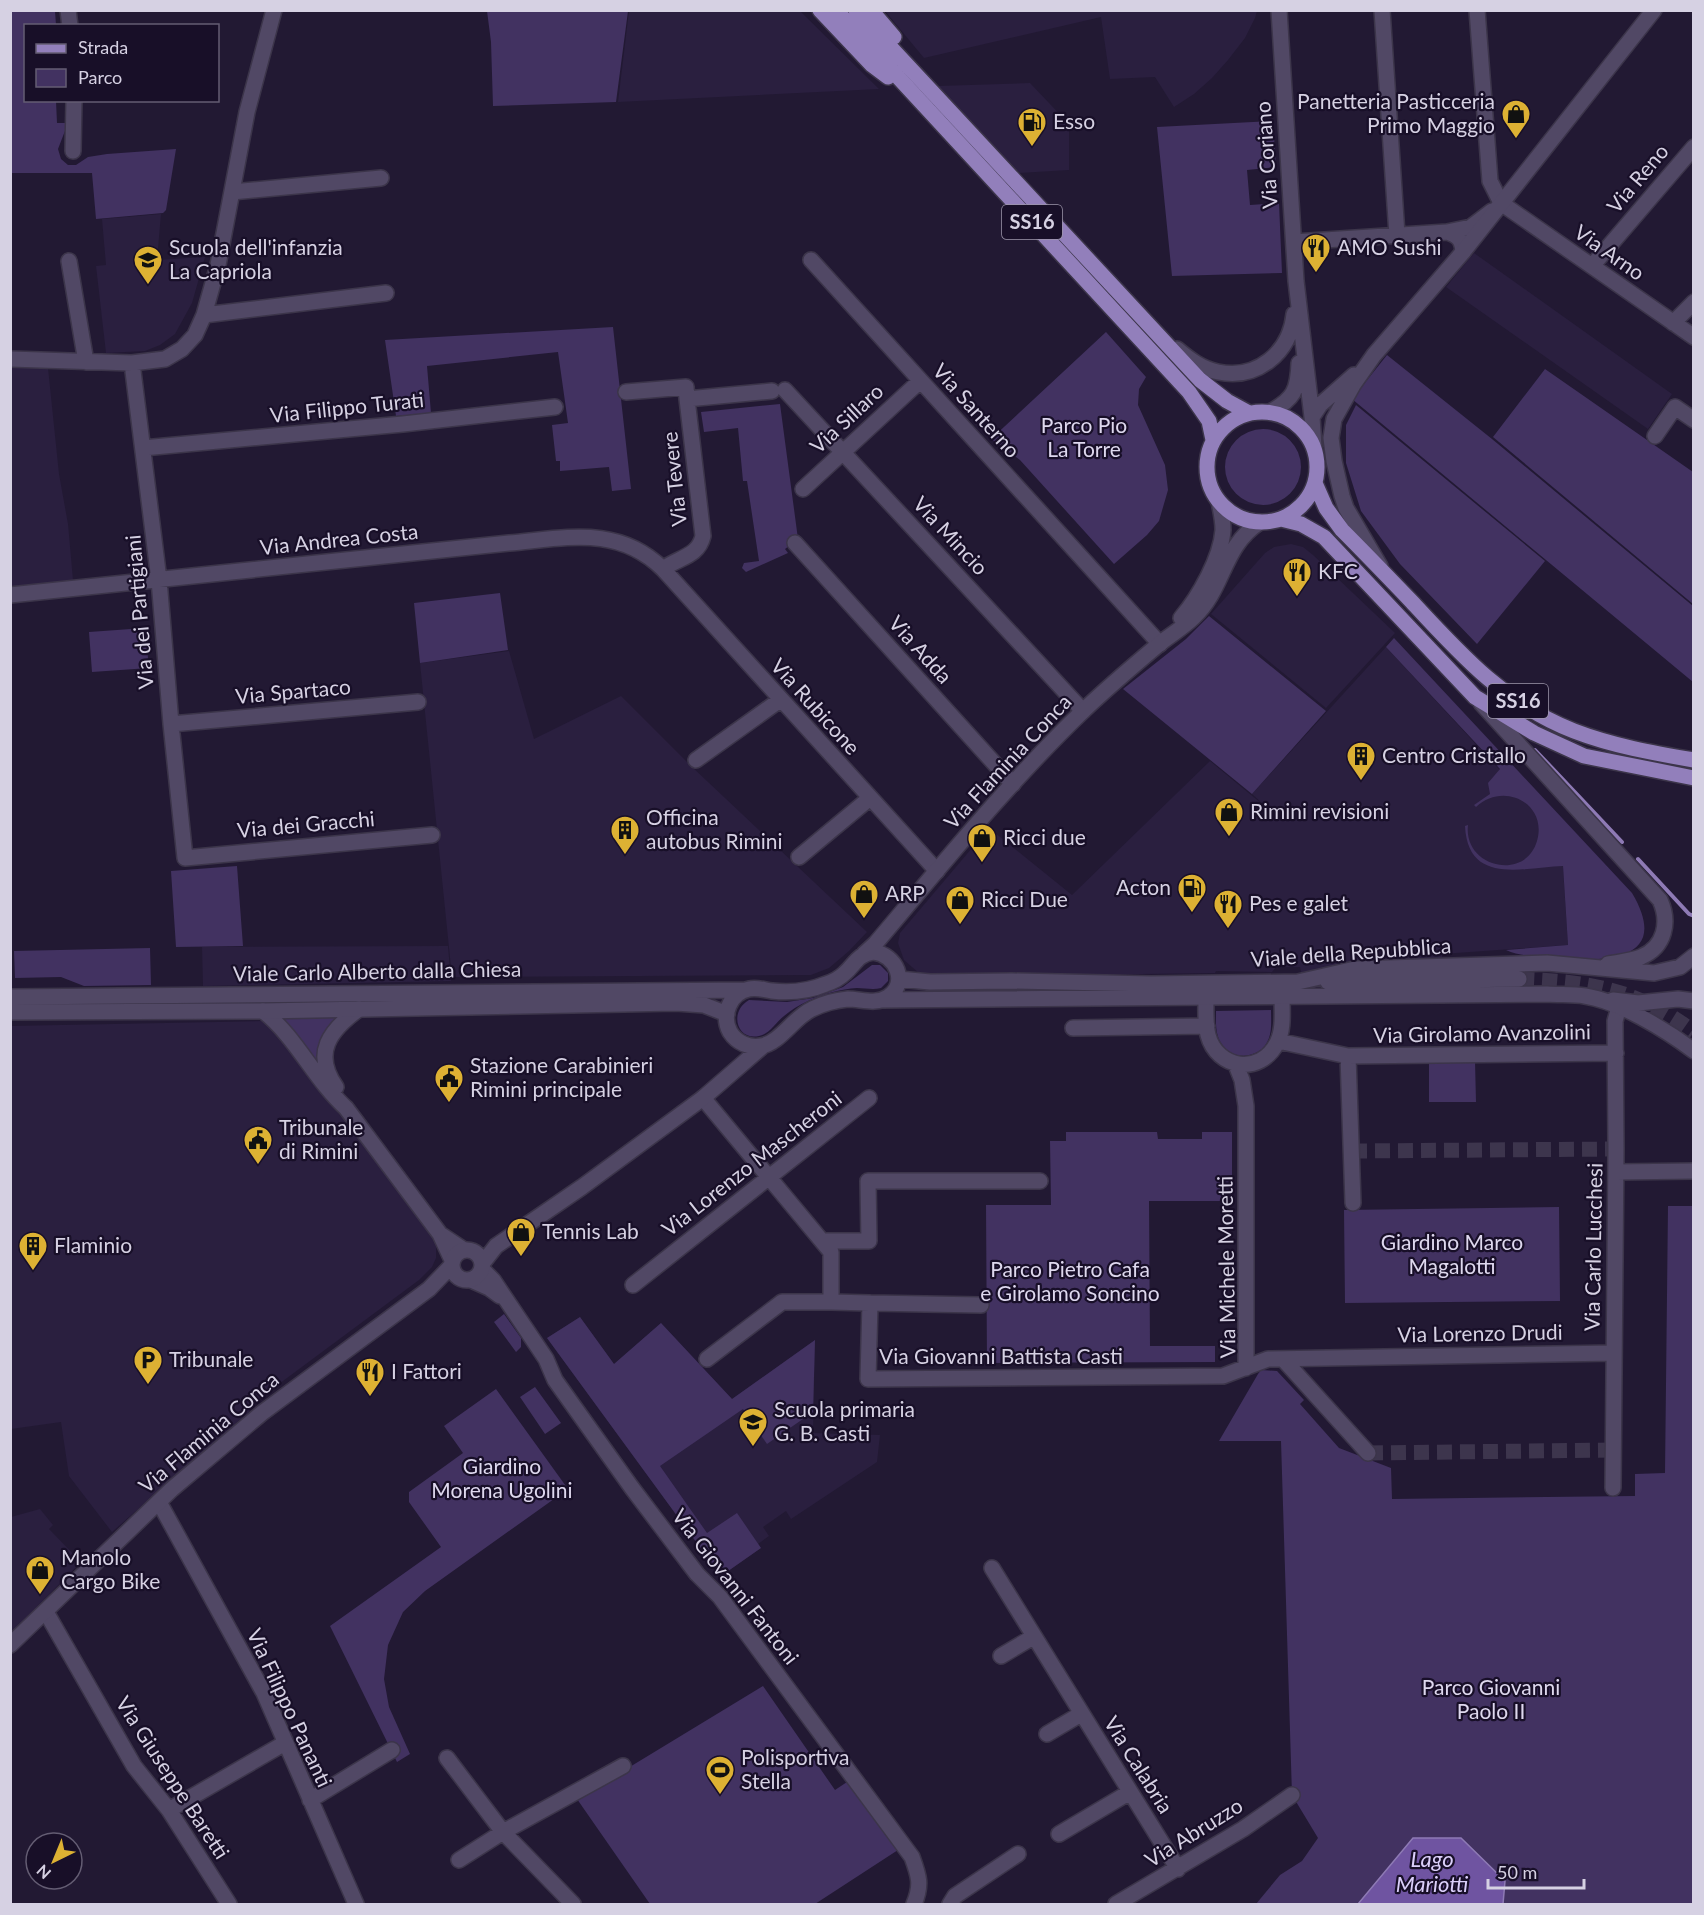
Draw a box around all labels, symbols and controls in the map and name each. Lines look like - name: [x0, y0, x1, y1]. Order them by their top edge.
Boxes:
- legend: [24, 24, 219, 102]
- text: Strada: [78, 36, 128, 58]
- text: Parco: [78, 66, 122, 88]
- place label: Panetteria Pasticceria Primo Maggio: [1297, 88, 1495, 137]
- shop icon: Panetteria Pasticceria Primo Maggio: [1500, 98, 1532, 140]
- street label: Via Coriano: [1249, 101, 1282, 210]
- fuel station icon: Esso: [1016, 106, 1048, 148]
- place label: Esso: [1053, 108, 1095, 133]
- street label: Via Reno: [1601, 138, 1673, 218]
- road number: SS16: [1002, 205, 1062, 239]
- street label: Via Arno: [1570, 219, 1650, 285]
- restaurant icon: AMO Sushi: [1300, 232, 1332, 274]
- place label: Scuola dell'infanzia La Capriola: [169, 234, 343, 283]
- place label: AMO Sushi: [1337, 234, 1442, 259]
- school or university icon: Scuola dell'infanzia La Capriola: [132, 244, 164, 286]
- street label: Via Santerno: [928, 358, 1026, 462]
- street label: Via Sillaro: [804, 378, 888, 458]
- street label: Via Filippo Turati: [269, 386, 425, 427]
- park label: Parco Pio La Torre: [1041, 412, 1127, 461]
- street label: Via Tevere: [656, 431, 691, 528]
- street label: Via Mincio: [908, 491, 994, 579]
- street label: Via Andrea Costa: [259, 518, 419, 559]
- street label: Via dei Partigiani: [119, 534, 158, 690]
- restaurant icon: KFC: [1281, 556, 1313, 598]
- place label: KFC: [1318, 558, 1358, 583]
- street label: Via Adda: [884, 610, 958, 688]
- street label: Via Rubicone: [766, 653, 866, 759]
- street label: Via Spartaco: [234, 673, 352, 708]
- road number: SS16: [1488, 684, 1548, 718]
- street label: Via Flaminia Conca: [938, 688, 1076, 833]
- building icon: Centro Cristallo: [1345, 740, 1377, 782]
- place label: Centro Cristallo: [1382, 742, 1526, 767]
- shop icon: Rimini revisioni: [1213, 796, 1245, 838]
- place label: Rimini revisioni: [1250, 798, 1389, 823]
- place label: Officina autobus Rimini: [646, 804, 783, 853]
- street label: Via dei Gracchi: [236, 805, 376, 842]
- building icon: Officina autobus Rimini: [609, 814, 641, 856]
- shop icon: Ricci due: [966, 822, 998, 864]
- place label: Ricci due: [1003, 824, 1086, 849]
- fuel station icon: Acton: [1176, 872, 1208, 914]
- place label: Acton: [1116, 874, 1171, 899]
- shop icon: ARP: [848, 878, 880, 920]
- place label: ARP: [885, 880, 925, 905]
- shop icon: Ricci Due: [944, 884, 976, 926]
- place label: Ricci Due: [981, 886, 1068, 911]
- restaurant icon: Pes e galet: [1212, 888, 1244, 930]
- place label: Pes e galet: [1249, 890, 1348, 915]
- street label: Viale della Repubblica: [1250, 932, 1452, 971]
- street label: Viale Carlo Alberto dalla Chiesa: [233, 955, 521, 986]
- street label: Via Girolamo Avanzolini: [1373, 1018, 1591, 1047]
- place label: Stazione Carabinieri Rimini principale: [470, 1052, 653, 1101]
- public building icon: Stazione Carabinieri Rimini principale: [433, 1062, 465, 1104]
- street label: Via Lorenzo Mascheroni: [656, 1085, 846, 1241]
- place label: Tribunale di Rimini: [279, 1114, 363, 1163]
- public building icon: Tribunale di Rimini: [242, 1124, 274, 1166]
- street label: Via Carlo Lucchesi: [1579, 1163, 1606, 1331]
- street label: Via Michele Moretti: [1211, 1176, 1240, 1359]
- shop icon: Tennis Lab: [505, 1216, 537, 1258]
- place label: Tennis Lab: [542, 1218, 639, 1243]
- park label: Giardino Marco Magalotti: [1381, 1229, 1523, 1278]
- building icon: Flaminio: [17, 1230, 49, 1272]
- place label: Flaminio: [54, 1232, 132, 1257]
- park label: Parco Pietro Cafa e Girolamo Soncino: [980, 1256, 1160, 1305]
- street label: Via Lorenzo Drudi: [1397, 1319, 1563, 1346]
- street label: Via Giovanni Battista Casti: [879, 1343, 1123, 1368]
- parking icon: Tribunale: [132, 1344, 164, 1386]
- place label: Tribunale: [169, 1346, 253, 1371]
- restaurant icon: I Fattori: [354, 1356, 386, 1398]
- place label: I Fattori: [391, 1358, 462, 1383]
- street label: Via Flaminia Conca: [133, 1366, 283, 1498]
- place label: Scuola primaria G. B. Casti: [774, 1396, 915, 1445]
- school or university icon: Scuola primaria G. B. Casti: [737, 1406, 769, 1448]
- park label: Giardino Morena Ugolini: [431, 1453, 573, 1502]
- street label: Via Giovanni Fantoni: [668, 1503, 805, 1669]
- place label: Manolo Cargo Bike: [61, 1544, 160, 1593]
- shop icon: Manolo Cargo Bike: [24, 1554, 56, 1596]
- street label: Via Filippo Pananti: [243, 1624, 338, 1791]
- park label: Parco Giovanni Paolo II: [1422, 1674, 1560, 1723]
- street label: Via Giuseppe Baretti: [111, 1691, 235, 1863]
- street label: Via Calabria: [1100, 1711, 1179, 1817]
- place label: Polisportiva Stella: [741, 1744, 849, 1793]
- sports icon: Polisportiva Stella: [704, 1754, 736, 1796]
- street label: Via Abruzzo: [1140, 1792, 1247, 1872]
- north arrow: [24, 1831, 84, 1891]
- water label: Lago Mariotti: [1396, 1845, 1468, 1897]
- scale bar: [1488, 1852, 1584, 1890]
- text: N: [32, 1861, 54, 1883]
- text: 50 m: [1497, 1861, 1537, 1883]

